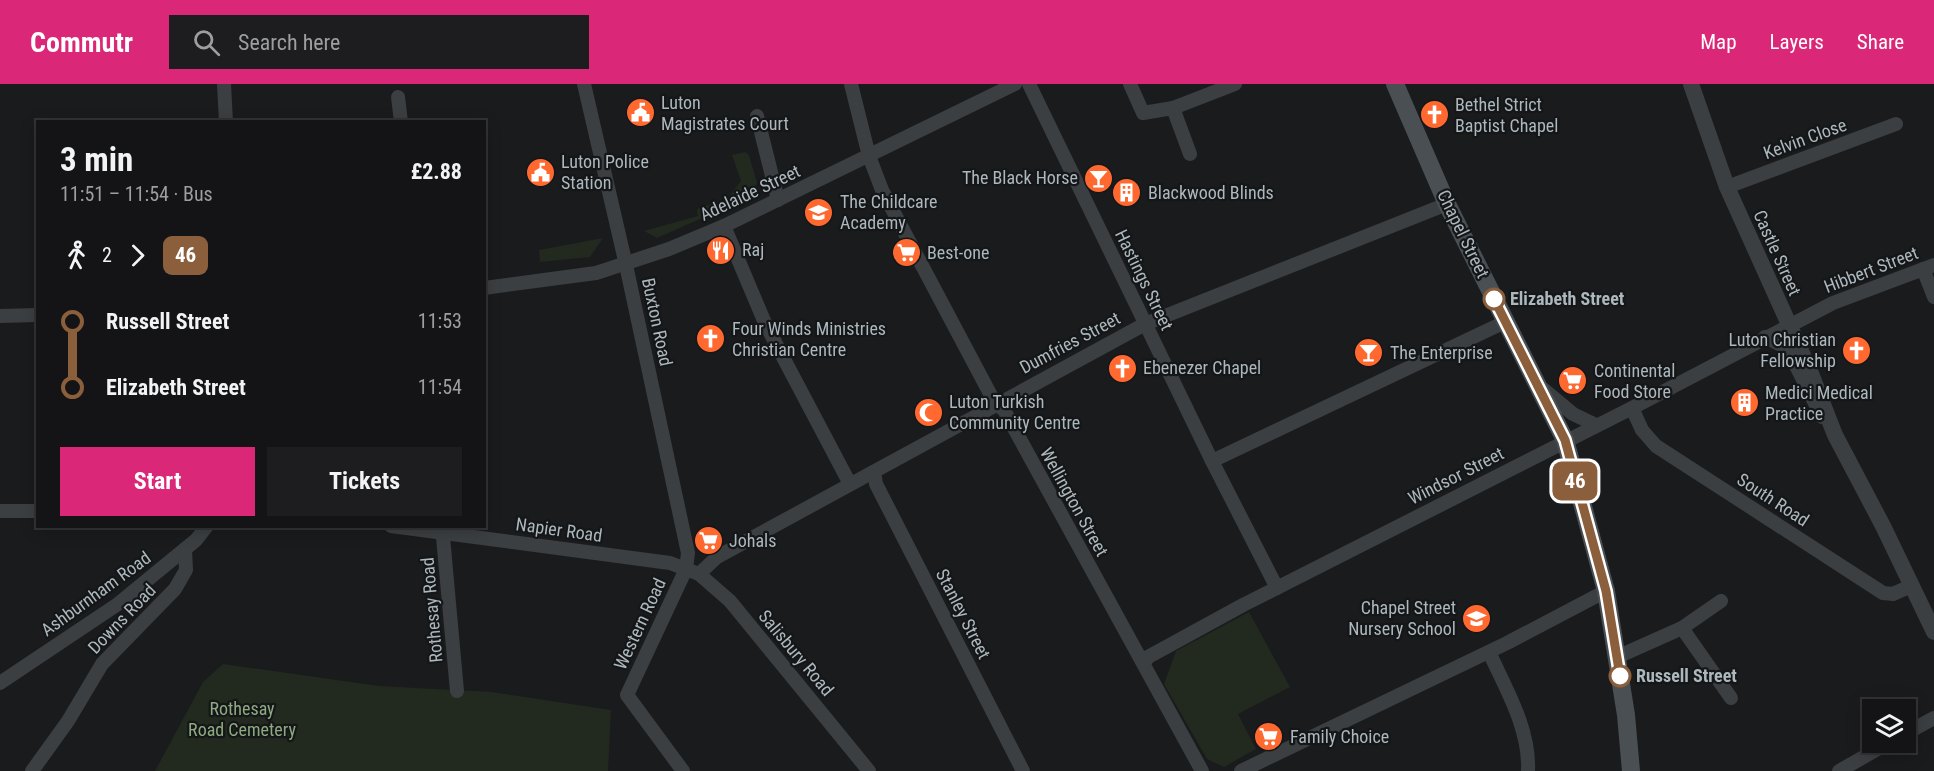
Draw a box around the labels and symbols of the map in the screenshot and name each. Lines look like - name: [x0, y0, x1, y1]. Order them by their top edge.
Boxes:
- place label: Luton Magistrates Court: [661, 92, 789, 134]
- place label: Bethel Strict Baptist Chapel: [1455, 94, 1558, 136]
- public building icon: Luton Magistrates Court: [624, 97, 656, 129]
- church icon: Bethel Strict Baptist Chapel: [1418, 99, 1450, 131]
- street label: Kelvin Close: [1760, 114, 1849, 163]
- place label: Luton Police Station: [561, 151, 649, 193]
- public building icon: Luton Police Station: [524, 156, 556, 188]
- street label: Adelaide Street: [696, 160, 803, 225]
- bar icon: The Black Horse: [1083, 162, 1115, 194]
- place label: The Black Horse: [962, 167, 1078, 188]
- building icon: Blackwood Blinds: [1111, 177, 1143, 209]
- place label: Blackwood Blinds: [1148, 182, 1274, 203]
- street label: Chapel Street: [1433, 186, 1494, 281]
- place label: The Childcare Academy: [840, 191, 937, 233]
- school or university icon: The Childcare Academy: [803, 196, 835, 228]
- street label: Castle Street: [1749, 207, 1806, 299]
- street label: Hastings Street: [1111, 226, 1178, 334]
- restaurant icon: Raj: [705, 234, 737, 266]
- supermarket icon: Best-one: [890, 237, 922, 269]
- place label: Raj: [742, 239, 764, 260]
- place label: Best-one: [927, 242, 989, 263]
- street label: Hibbert Street: [1821, 242, 1921, 297]
- street label: Buxton Road: [638, 276, 677, 368]
- marker: Elizabeth Street: [1483, 288, 1505, 310]
- place label: Elizabeth Street: [1510, 288, 1625, 309]
- street label: Dumfries Street: [1016, 307, 1124, 378]
- place label: Four Winds Ministries Christian Centre: [732, 318, 886, 360]
- church icon: Four Winds Ministries Christian Centre: [695, 323, 727, 355]
- place label: Luton Christian Fellowship: [1729, 329, 1836, 371]
- church icon: Luton Christian Fellowship: [1841, 334, 1873, 366]
- bar icon: The Enterprise: [1353, 337, 1385, 369]
- place label: The Enterprise: [1390, 342, 1493, 363]
- church icon: Ebenezer Chapel: [1106, 352, 1138, 384]
- place label: Ebenezer Chapel: [1143, 357, 1261, 378]
- place label: Continental Food Store: [1594, 360, 1675, 402]
- supermarket icon: Continental Food Store: [1557, 365, 1589, 397]
- place label: Medici Medical Practice: [1765, 382, 1873, 424]
- building icon: Medici Medical Practice: [1728, 387, 1760, 419]
- place label: Luton Turkish Community Centre: [949, 391, 1080, 433]
- mosque icon: Luton Turkish Community Centre: [912, 396, 944, 428]
- street label: Windsor Street: [1404, 442, 1507, 509]
- street label: Wellington Street: [1036, 444, 1113, 560]
- line badge: 46: [1548, 462, 1602, 500]
- street label: South Road: [1733, 469, 1813, 531]
- street label: Napier Road: [515, 513, 604, 546]
- supermarket icon: Johals: [692, 525, 724, 557]
- place label: Johals: [729, 530, 776, 551]
- street label: Ashburnham Road: [37, 547, 155, 640]
- street label: Rothesay Road: [416, 557, 447, 664]
- street label: Stanley Street: [932, 565, 995, 662]
- street label: Western Road: [609, 575, 670, 673]
- street label: Downs Road: [83, 580, 160, 658]
- place label: Chapel Street Nursery School: [1348, 597, 1456, 639]
- school or university icon: Chapel Street Nursery School: [1461, 602, 1493, 634]
- street label: Salisbury Road: [754, 606, 838, 700]
- marker: Russell Street: [1609, 665, 1631, 687]
- place label: Russell Street: [1636, 665, 1737, 686]
- park label: Rothesay Road Cemetery: [188, 698, 296, 740]
- supermarket icon: Family Choice: [1253, 721, 1285, 753]
- place label: Family Choice: [1290, 726, 1389, 747]

